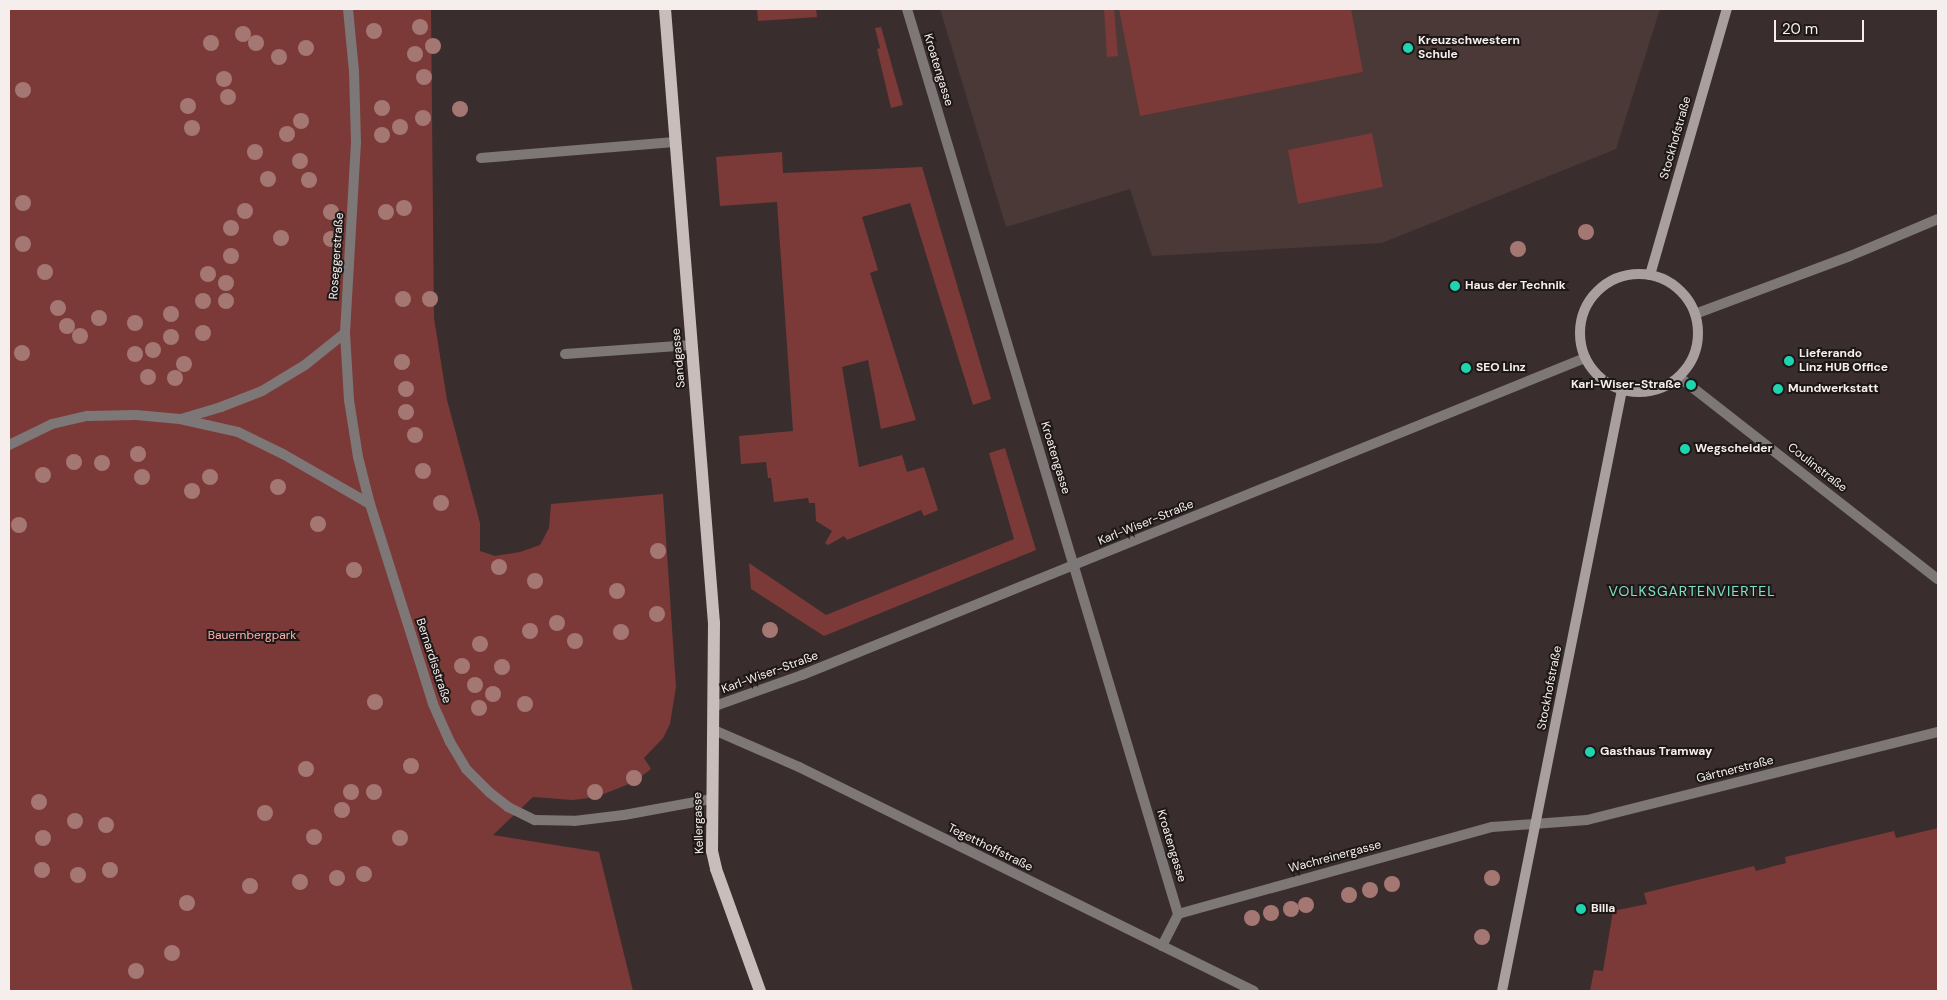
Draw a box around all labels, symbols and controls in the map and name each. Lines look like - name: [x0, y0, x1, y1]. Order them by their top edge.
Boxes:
- scale bar: [1777, 10, 1867, 42]
- text: 20 m: [1782, 19, 1818, 39]
- street label: Kroatengasse: [920, 32, 956, 108]
- place label: Kreuzschwestern Schule: [1418, 34, 1520, 62]
- marker: Kreuzschwestern Schule: [1402, 42, 1414, 54]
- street label: Stockhofstraße: [1657, 95, 1695, 181]
- street label: Roseggerstraße: [327, 212, 347, 300]
- place label: Haus der Technik: [1465, 279, 1566, 293]
- marker: Haus der Technik: [1449, 280, 1461, 292]
- street label: Sandgasse: [669, 327, 689, 389]
- place label: Lieferando Linz HUB Office: [1799, 347, 1888, 375]
- marker: Lieferando Linz HUB Office: [1783, 355, 1795, 367]
- place label: SEO Linz: [1476, 361, 1526, 375]
- marker: SEO Linz: [1460, 362, 1472, 374]
- place label: Karl-Wiser-Straße: [1571, 378, 1681, 392]
- marker: Karl-Wiser-Straße: [1685, 379, 1697, 391]
- place label: Mundwerkstatt: [1788, 382, 1878, 396]
- marker: Mundwerkstatt: [1772, 383, 1784, 395]
- street label: Kroatengasse: [1037, 420, 1073, 496]
- street label: Coulinstraße: [1785, 440, 1849, 496]
- place label: Wegscheider: [1695, 442, 1772, 456]
- marker: Wegscheider: [1679, 443, 1691, 455]
- street label: Karl-Wiser-Straße: [1096, 497, 1196, 549]
- district label: VOLKSGARTENVIERTEL: [1606, 583, 1778, 599]
- street label: Bernardisstraße: [412, 617, 454, 705]
- park label: Bauernbergpark: [208, 629, 296, 643]
- street label: Stockhofstraße: [1535, 645, 1565, 731]
- street label: Karl-Wiser-Straße: [720, 649, 820, 697]
- place label: Gasthaus Tramway: [1600, 745, 1712, 759]
- marker: Gasthaus Tramway: [1584, 746, 1596, 758]
- street label: Gärtnerstraße: [1695, 753, 1775, 787]
- street label: Kellergasse: [691, 792, 707, 854]
- street label: Kroatengasse: [1153, 808, 1189, 884]
- street label: Tegetthoffstraße: [945, 821, 1035, 875]
- street label: Wachreinergasse: [1287, 838, 1383, 876]
- place label: Billa: [1591, 902, 1615, 916]
- marker: Billa: [1575, 903, 1587, 915]

